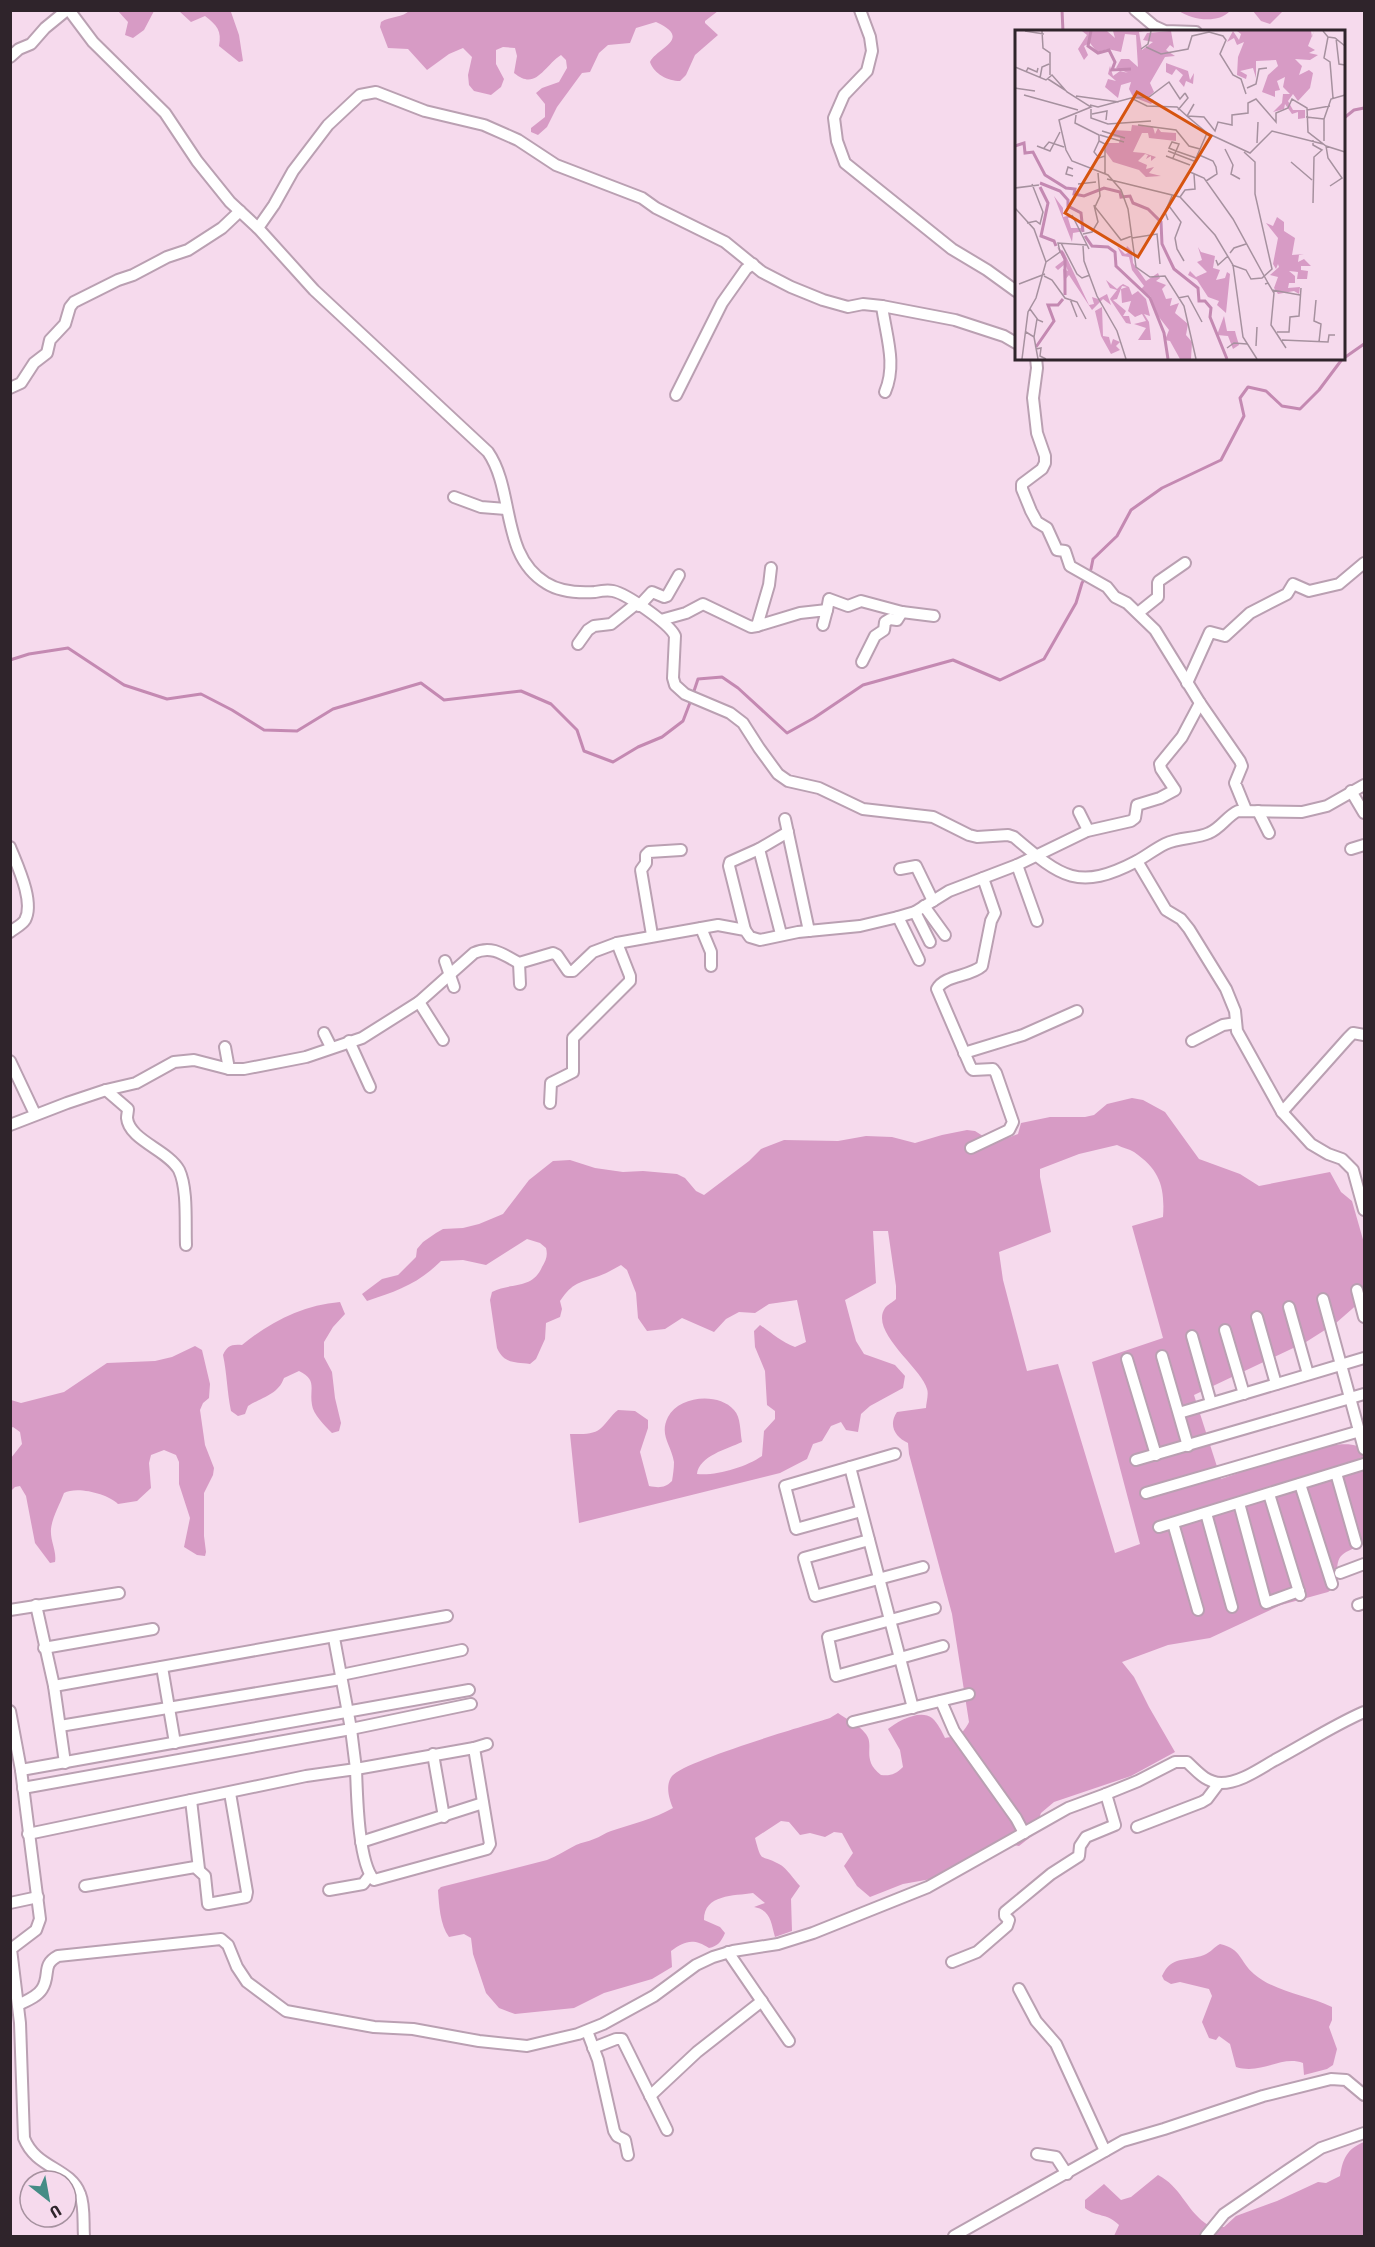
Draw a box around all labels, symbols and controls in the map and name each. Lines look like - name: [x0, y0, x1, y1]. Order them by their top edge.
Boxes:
- inset map: [1015, 30, 1345, 360]
- north arrow: [18, 2169, 78, 2229]
- text: U: [47, 2201, 64, 2222]

